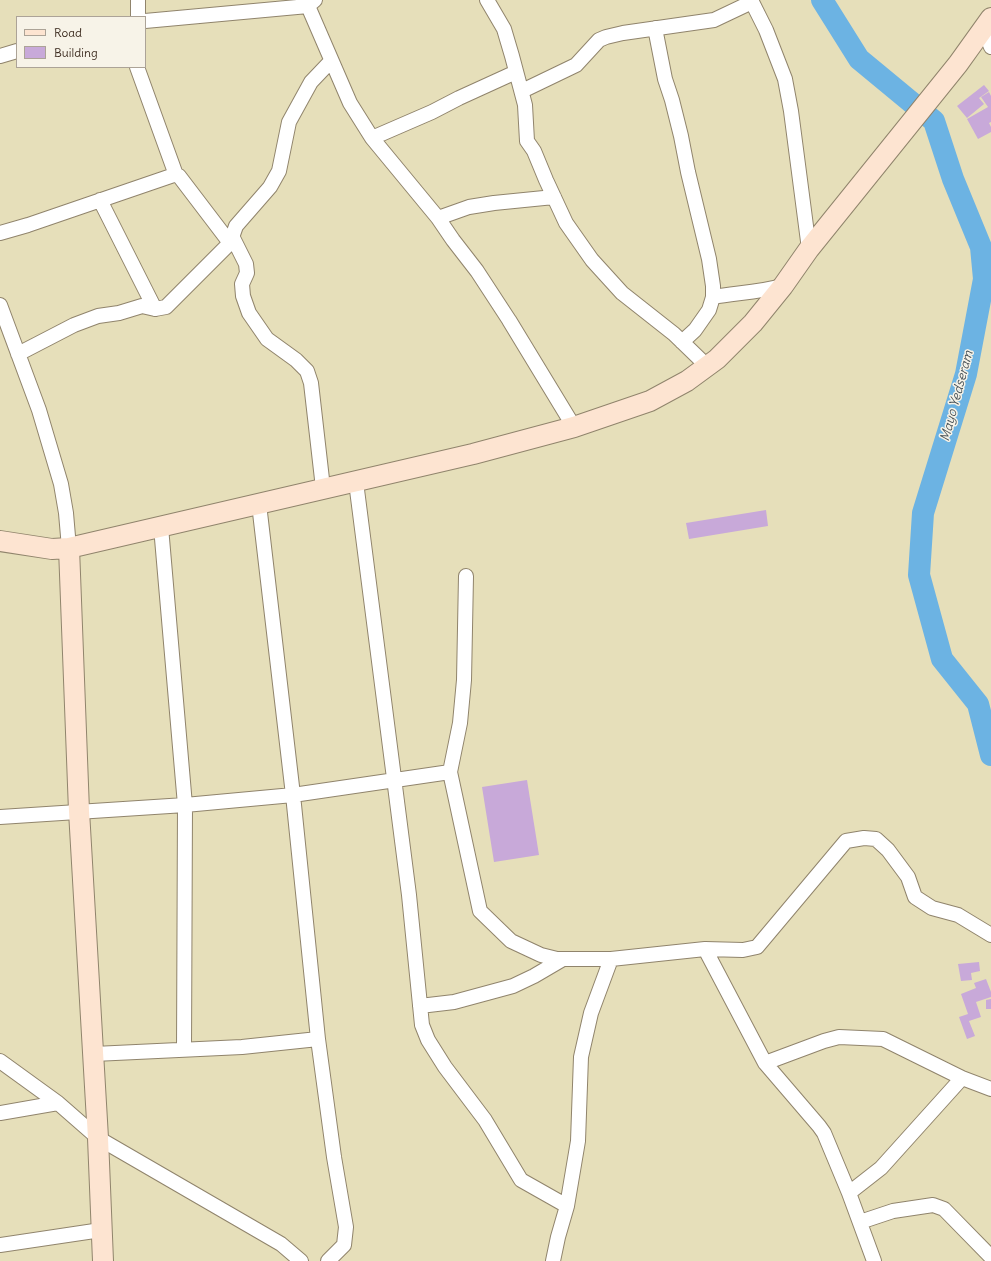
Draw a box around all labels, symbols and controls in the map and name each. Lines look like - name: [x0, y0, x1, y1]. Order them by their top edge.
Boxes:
- legend: [16, 16, 146, 68]
- text: Road: [54, 25, 82, 40]
- text: Building: [54, 45, 98, 60]
- water label: Mayo Yedseram: [937, 349, 977, 443]

